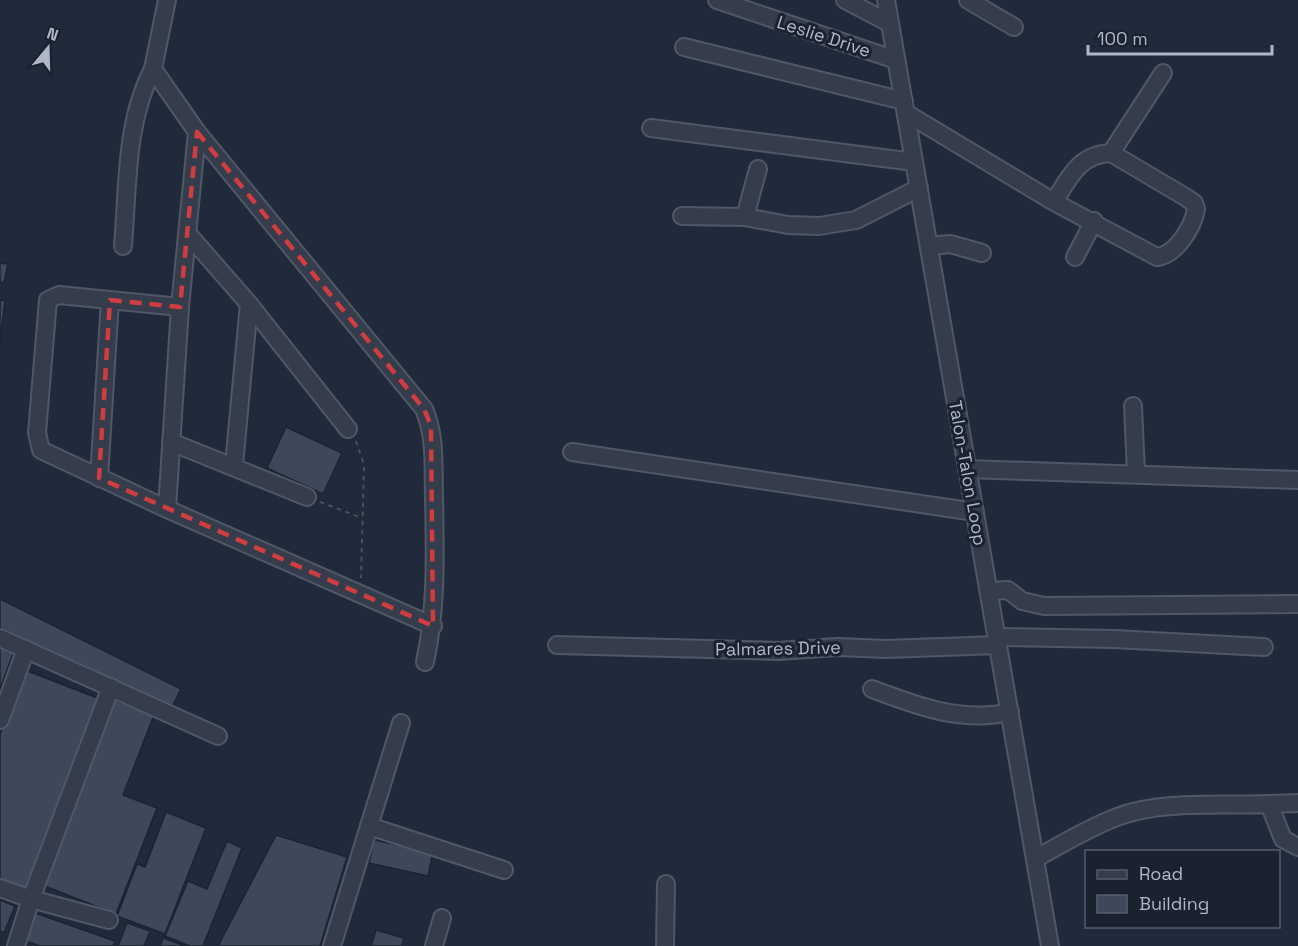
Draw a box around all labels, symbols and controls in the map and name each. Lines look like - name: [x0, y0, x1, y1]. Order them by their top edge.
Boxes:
- street label: Leslie Drive: [774, 10, 874, 62]
- north arrow: [18, 18, 78, 78]
- scale bar: [1088, 18, 1272, 56]
- text: N: [44, 23, 61, 46]
- text: 100 m: [1097, 27, 1148, 50]
- street label: Talon-Talon Loop: [944, 399, 992, 547]
- street label: Palmares Drive: [715, 635, 841, 661]
- legend: [1085, 850, 1280, 928]
- text: Road: [1139, 862, 1183, 885]
- text: Building: [1139, 892, 1209, 915]

